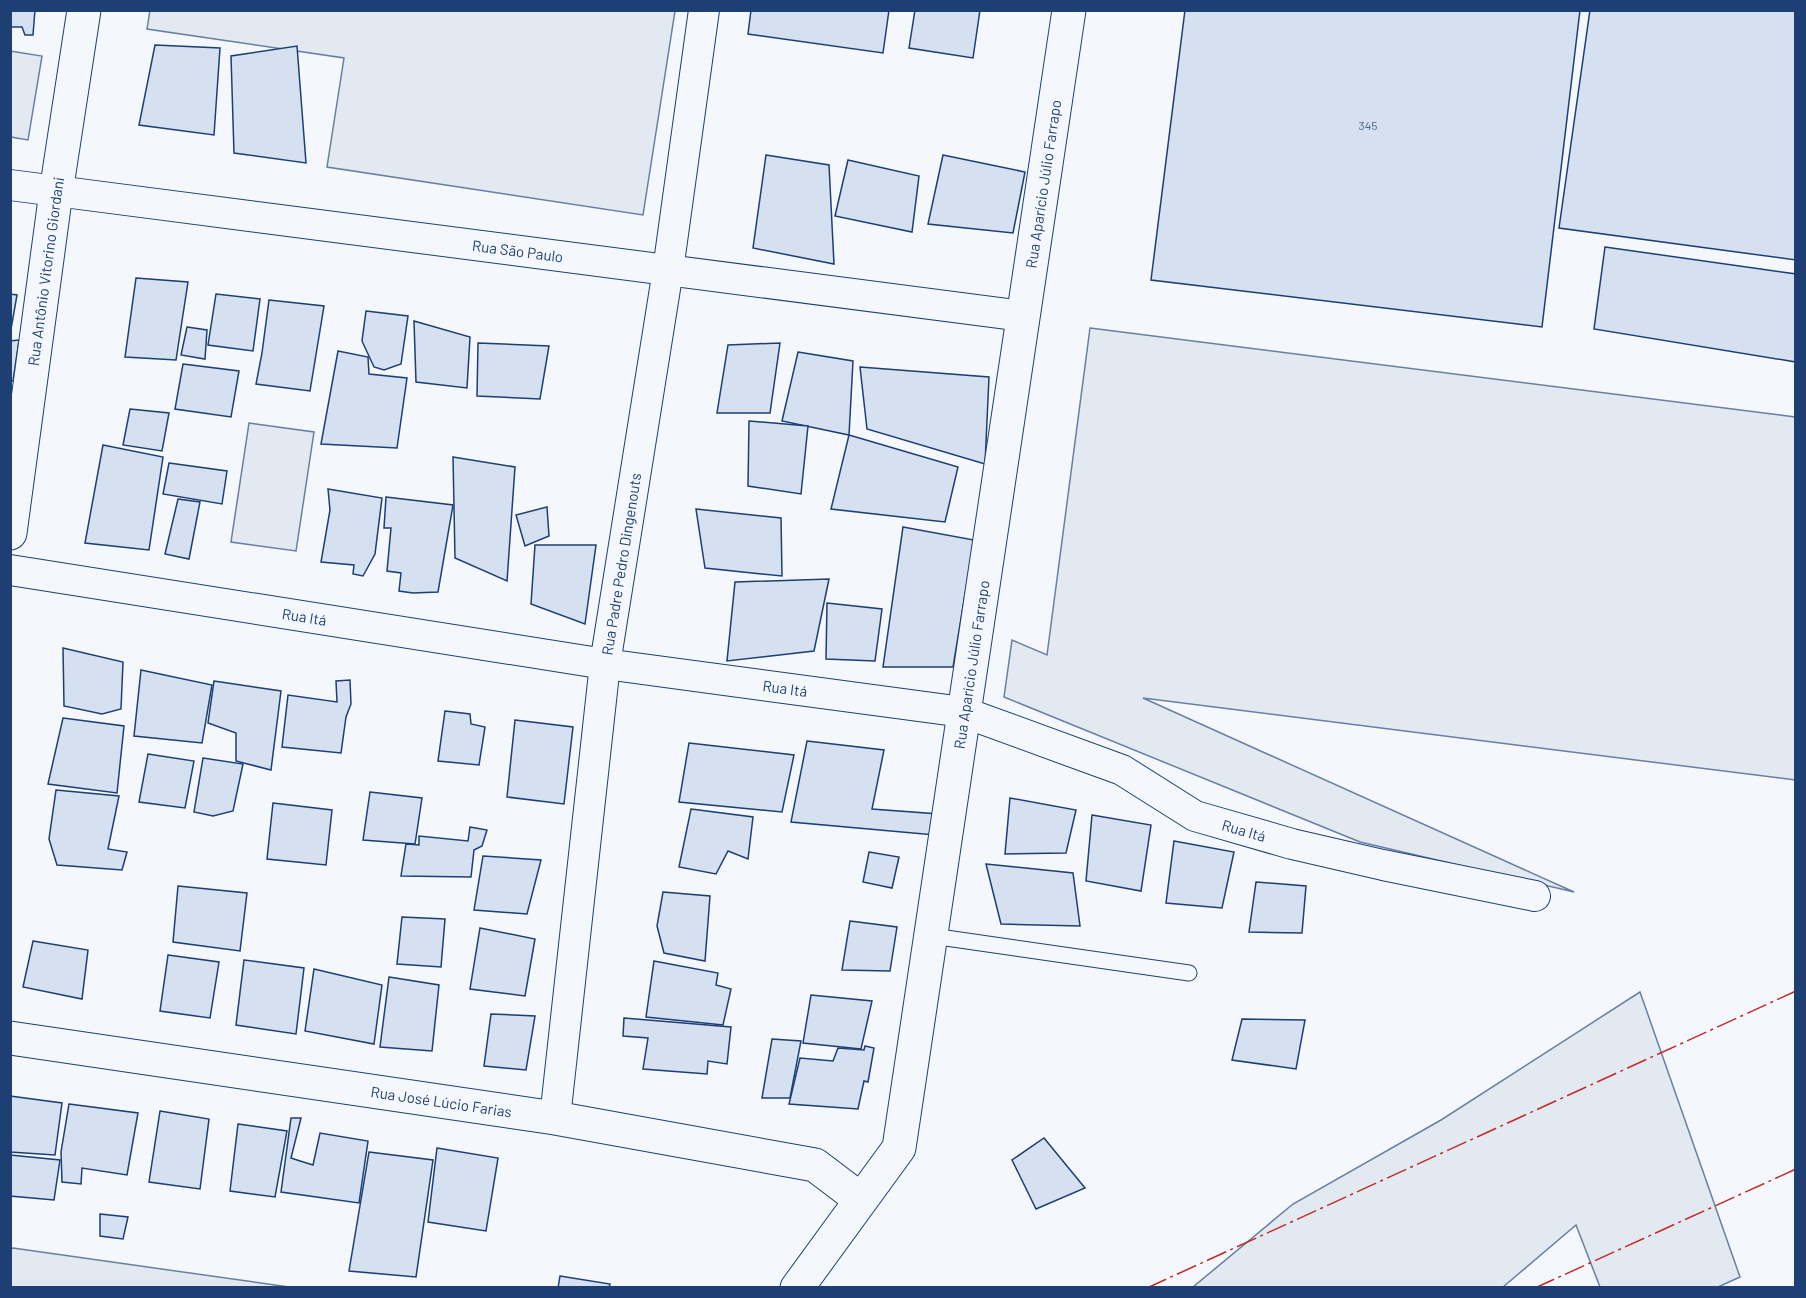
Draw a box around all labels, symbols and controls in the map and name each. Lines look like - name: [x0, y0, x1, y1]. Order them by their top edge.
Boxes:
- street label: Rua Aparício Júlio Farrapo: [1022, 98, 1065, 270]
- house number: 345: [1359, 118, 1377, 132]
- street label: Rua Antônio Vitorino Giordani: [24, 176, 67, 367]
- street label: Rua São Paulo: [471, 236, 564, 265]
- street label: Rua Padre Pedro Dingenouts: [598, 471, 644, 657]
- street label: Rua Aparício Júlio Farrapo: [950, 579, 993, 750]
- street label: Rua Itá: [281, 604, 328, 629]
- street label: Rua Itá: [762, 676, 808, 700]
- street label: Rua Itá: [1220, 815, 1268, 845]
- street label: Rua José Lúcio Farias: [370, 1082, 513, 1121]

